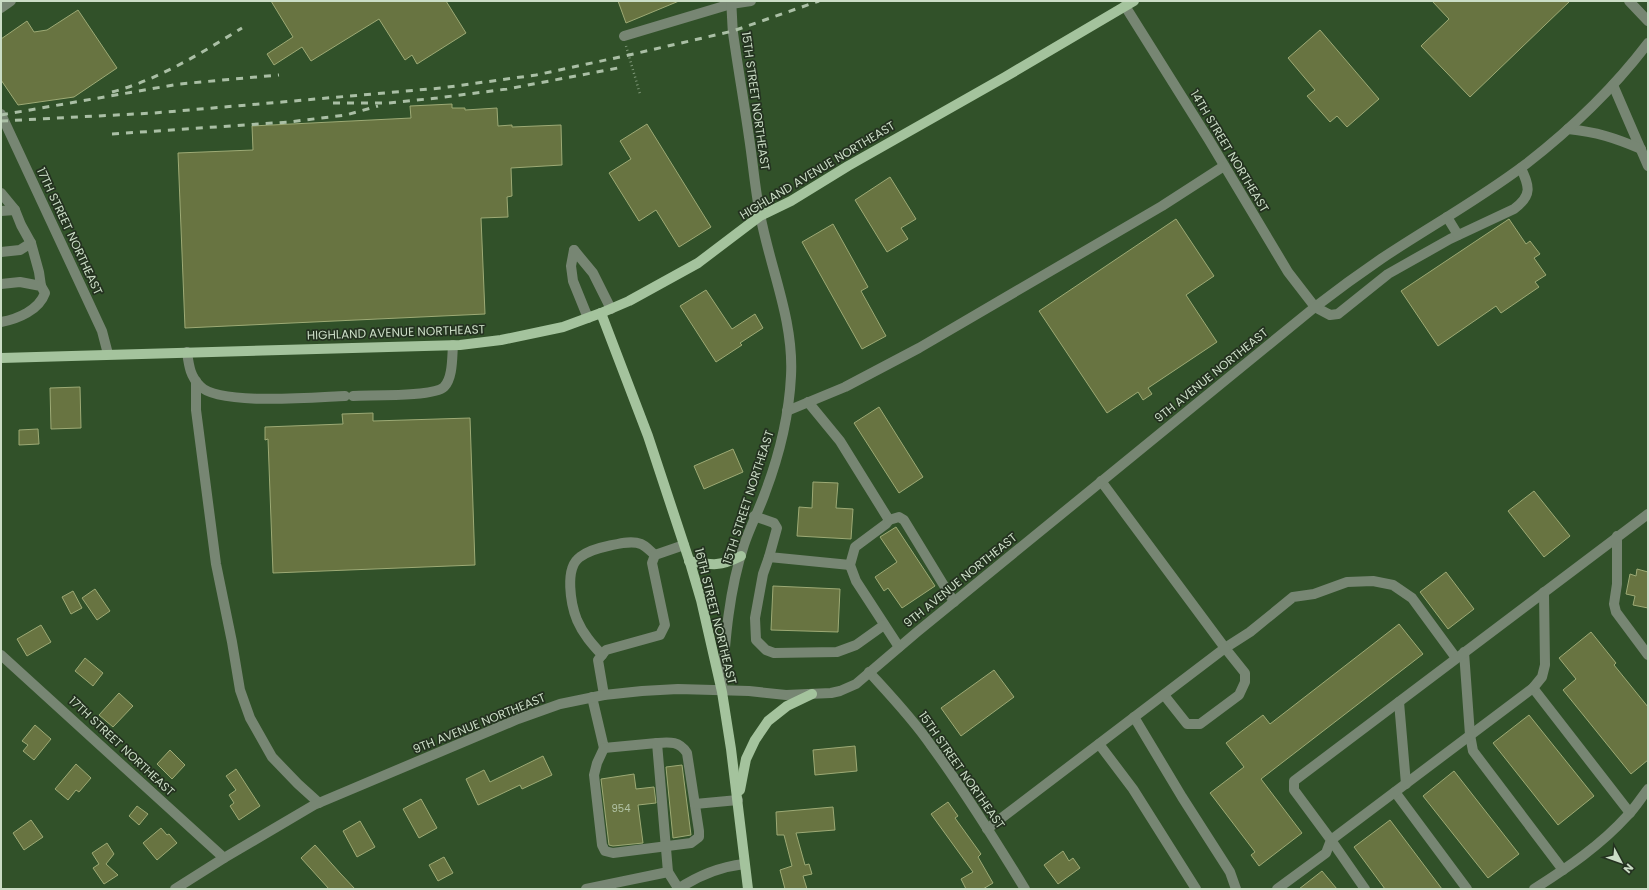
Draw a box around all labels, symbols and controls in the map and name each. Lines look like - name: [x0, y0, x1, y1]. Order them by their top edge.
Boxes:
- street label: 15TH STREET NORTHEAST: [738, 31, 774, 172]
- street label: 14TH STREET NORTHEAST: [1187, 87, 1274, 216]
- street label: HIGHLAND AVENUE NORTHEAST: [736, 117, 898, 223]
- street label: 17TH STREET NORTHEAST: [33, 164, 107, 298]
- street label: HIGHLAND AVENUE NORTHEAST: [307, 320, 486, 344]
- street label: 9TH AVENUE NORTHEAST: [1151, 324, 1272, 426]
- street label: 15TH STREET NORTHEAST: [718, 427, 778, 566]
- street label: 9TH AVENUE NORTHEAST: [900, 529, 1021, 631]
- street label: 16TH STREET NORTHEAST: [691, 546, 741, 686]
- street label: 9TH AVENUE NORTHEAST: [410, 688, 548, 757]
- street label: 17TH STREET NORTHEAST: [65, 692, 179, 800]
- street label: 15TH STREET NORTHEAST: [915, 708, 1009, 833]
- house number: 954: [612, 801, 630, 816]
- north arrow: [1601, 842, 1641, 882]
- text: N: [1620, 860, 1637, 877]

